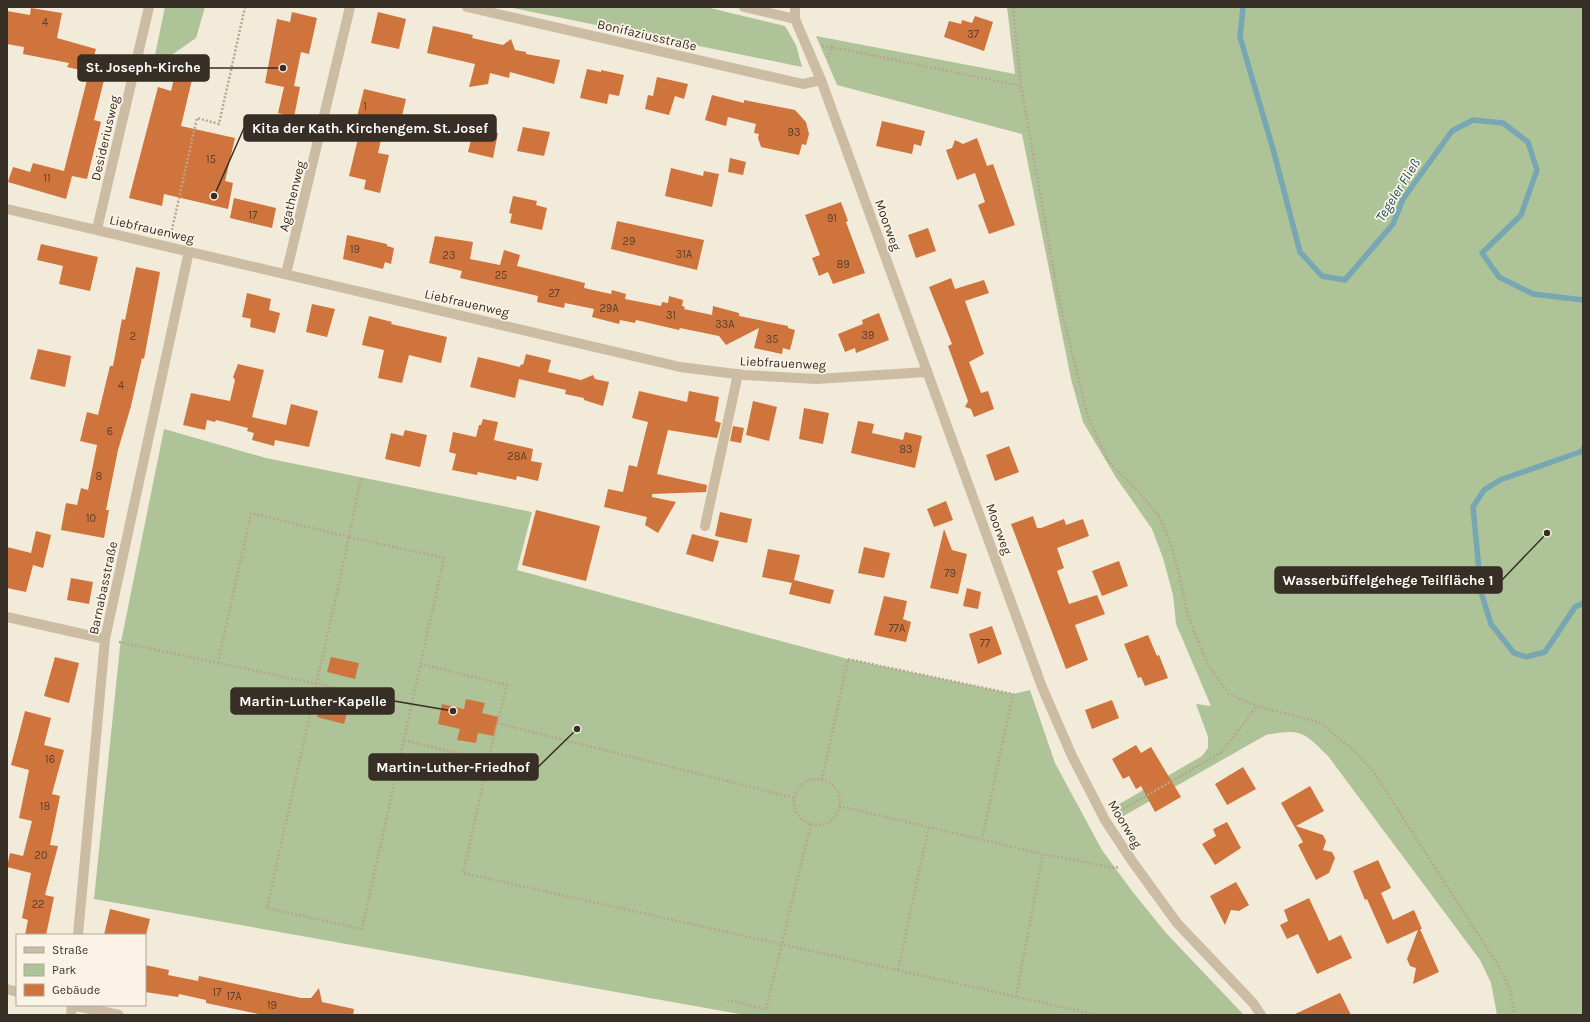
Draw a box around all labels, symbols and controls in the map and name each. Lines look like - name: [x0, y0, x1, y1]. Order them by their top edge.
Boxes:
- house number: 4: [42, 16, 48, 29]
- street label: Bonifaziusstraße: [596, 16, 698, 54]
- house number: 37: [967, 28, 979, 41]
- callout: St. Joseph-Kirche: [78, 55, 209, 81]
- text: St. Joseph-Kirche: [85, 59, 201, 76]
- street label: Desideriusweg: [88, 93, 122, 182]
- house number: 1: [363, 100, 367, 113]
- callout: Kita der Kath. Kirchengem. St. Josef: [244, 115, 496, 141]
- text: Kita der Kath. Kirchengem. St. Josef: [252, 120, 489, 137]
- house number: 93: [788, 126, 800, 139]
- house number: 15: [206, 153, 216, 166]
- water label: Tegeler Fließ: [1372, 155, 1424, 225]
- street label: Agathenweg: [276, 158, 308, 233]
- house number: 11: [43, 172, 51, 185]
- street label: Moorweg: [872, 197, 904, 253]
- house number: 17: [249, 209, 257, 222]
- street label: Liebfrauenweg: [108, 212, 196, 246]
- house number: 91: [827, 212, 837, 225]
- house number: 29: [623, 235, 635, 248]
- house number: 19: [350, 243, 360, 256]
- house number: 31A: [676, 248, 693, 261]
- house number: 23: [443, 249, 455, 262]
- house number: 89: [836, 258, 850, 271]
- house number: 25: [495, 269, 507, 282]
- street label: Liebfrauenweg: [423, 286, 511, 320]
- house number: 27: [548, 287, 560, 300]
- house number: 29A: [599, 302, 619, 315]
- house number: 31: [666, 309, 676, 322]
- house number: 33A: [715, 318, 735, 331]
- house number: 39: [862, 329, 874, 342]
- house number: 2: [130, 330, 136, 343]
- house number: 35: [766, 333, 778, 346]
- street label: Liebfrauenweg: [739, 353, 827, 373]
- house number: 4: [118, 379, 124, 392]
- house number: 6: [107, 425, 113, 438]
- house number: 83: [899, 443, 913, 456]
- house number: 28A: [507, 450, 527, 463]
- house number: 8: [96, 470, 103, 483]
- street label: Moorweg: [983, 501, 1015, 557]
- house number: 10: [86, 512, 96, 525]
- street label: Barnabasstraße: [86, 540, 120, 636]
- house number: 79: [944, 567, 956, 580]
- callout: Wasserbüffelgehege Teilfläche 1: [1275, 567, 1502, 593]
- text: Wasserbüffelgehege Teilfläche 1: [1283, 572, 1493, 589]
- house number: 77A: [889, 622, 906, 635]
- house number: 77: [980, 637, 990, 650]
- callout: Martin-Luther-Kapelle: [231, 688, 394, 714]
- text: Martin-Luther-Kapelle: [239, 693, 387, 710]
- house number: 16: [45, 753, 55, 766]
- callout: Martin-Luther-Friedhof: [369, 754, 538, 780]
- text: Martin-Luther-Friedhof: [376, 759, 531, 776]
- street label: Moorweg: [1105, 797, 1146, 851]
- house number: 18: [40, 800, 50, 813]
- house number: 20: [35, 849, 47, 862]
- house number: 22: [32, 898, 44, 911]
- legend: [16, 934, 146, 1006]
- text: Straße: [52, 943, 88, 957]
- text: Park: [52, 963, 77, 977]
- text: Gebäude: [52, 983, 100, 997]
- house number: 17: [213, 986, 221, 999]
- house number: 17A: [226, 990, 242, 1003]
- house number: 19: [267, 999, 277, 1012]

